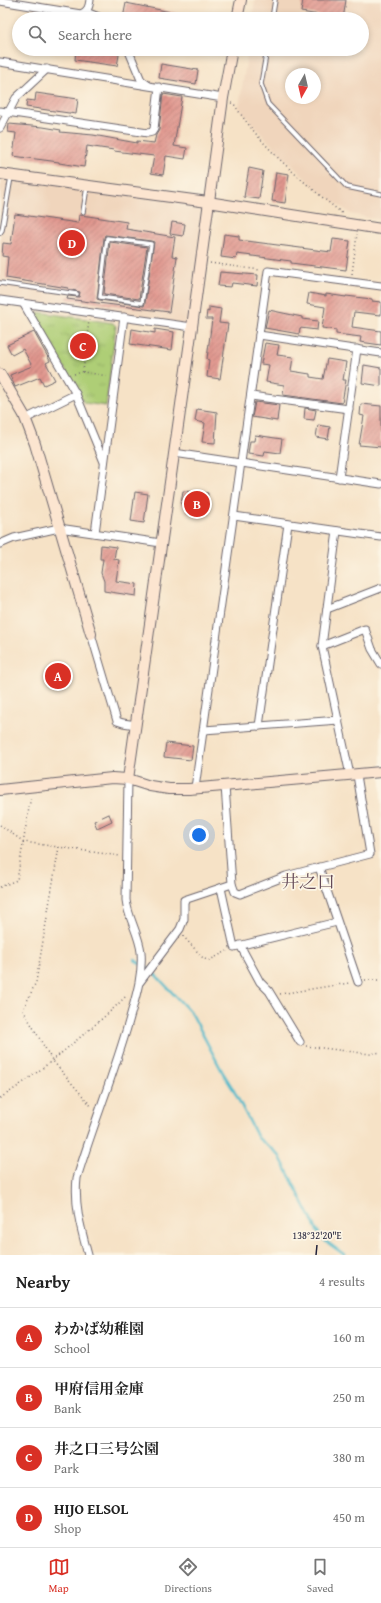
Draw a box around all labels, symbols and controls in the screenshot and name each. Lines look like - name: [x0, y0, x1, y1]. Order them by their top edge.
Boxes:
- search box: [12, 12, 369, 56]
- icon: search: [26, 23, 48, 45]
- text: Search here: [58, 24, 132, 45]
- north arrow: [285, 68, 321, 104]
- pin: D: [59, 228, 85, 258]
- pin: C: [70, 331, 96, 361]
- pin: B: [184, 489, 210, 519]
- pin: A: [45, 661, 71, 691]
- your location: [189, 825, 209, 845]
- district label: 井之口: [281, 868, 335, 895]
- text: 138°32'20"E: [292, 1228, 342, 1243]
- text: Nearby: [16, 1269, 70, 1294]
- text: 4 results: [319, 1272, 365, 1291]
- text: わかば幼稚園: [54, 1318, 144, 1339]
- text: A: [25, 1328, 33, 1347]
- text: 160 m: [333, 1328, 365, 1347]
- text: School: [54, 1339, 90, 1358]
- text: 甲府信用金庫: [54, 1378, 144, 1399]
- text: B: [25, 1388, 33, 1407]
- text: 250 m: [333, 1388, 365, 1407]
- text: Bank: [54, 1399, 81, 1418]
- text: 井之口三号公園: [54, 1438, 159, 1459]
- text: C: [25, 1448, 33, 1467]
- text: 380 m: [333, 1448, 365, 1467]
- text: Park: [54, 1459, 79, 1478]
- text: HIJO ELSOL: [54, 1498, 128, 1519]
- text: D: [25, 1508, 33, 1527]
- text: 450 m: [333, 1508, 365, 1527]
- text: Shop: [54, 1519, 81, 1538]
- tab: Map: [48, 1556, 70, 1596]
- tab: Directions: [165, 1556, 212, 1596]
- tab: Saved: [307, 1556, 333, 1596]

